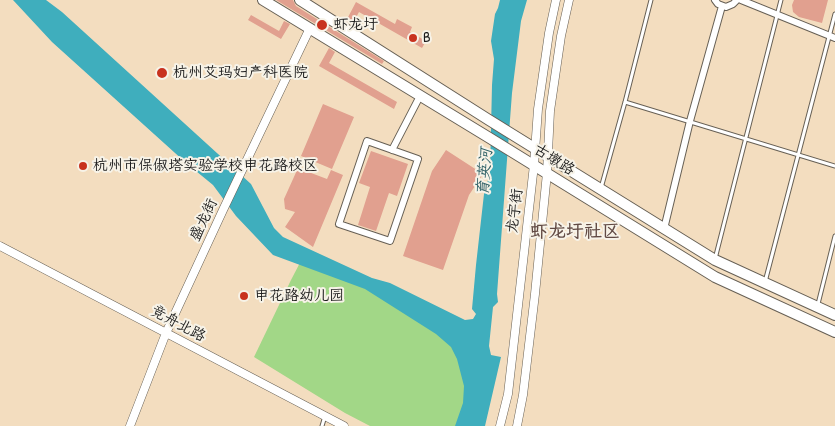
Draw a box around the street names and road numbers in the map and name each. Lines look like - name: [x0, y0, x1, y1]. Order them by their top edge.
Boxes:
- street label: 古墩路: [530, 140, 578, 180]
- street label: 龙宇街: [503, 188, 527, 234]
- street label: 盛龙街: [186, 196, 222, 244]
- street label: 竞舟北路: [147, 302, 209, 346]

